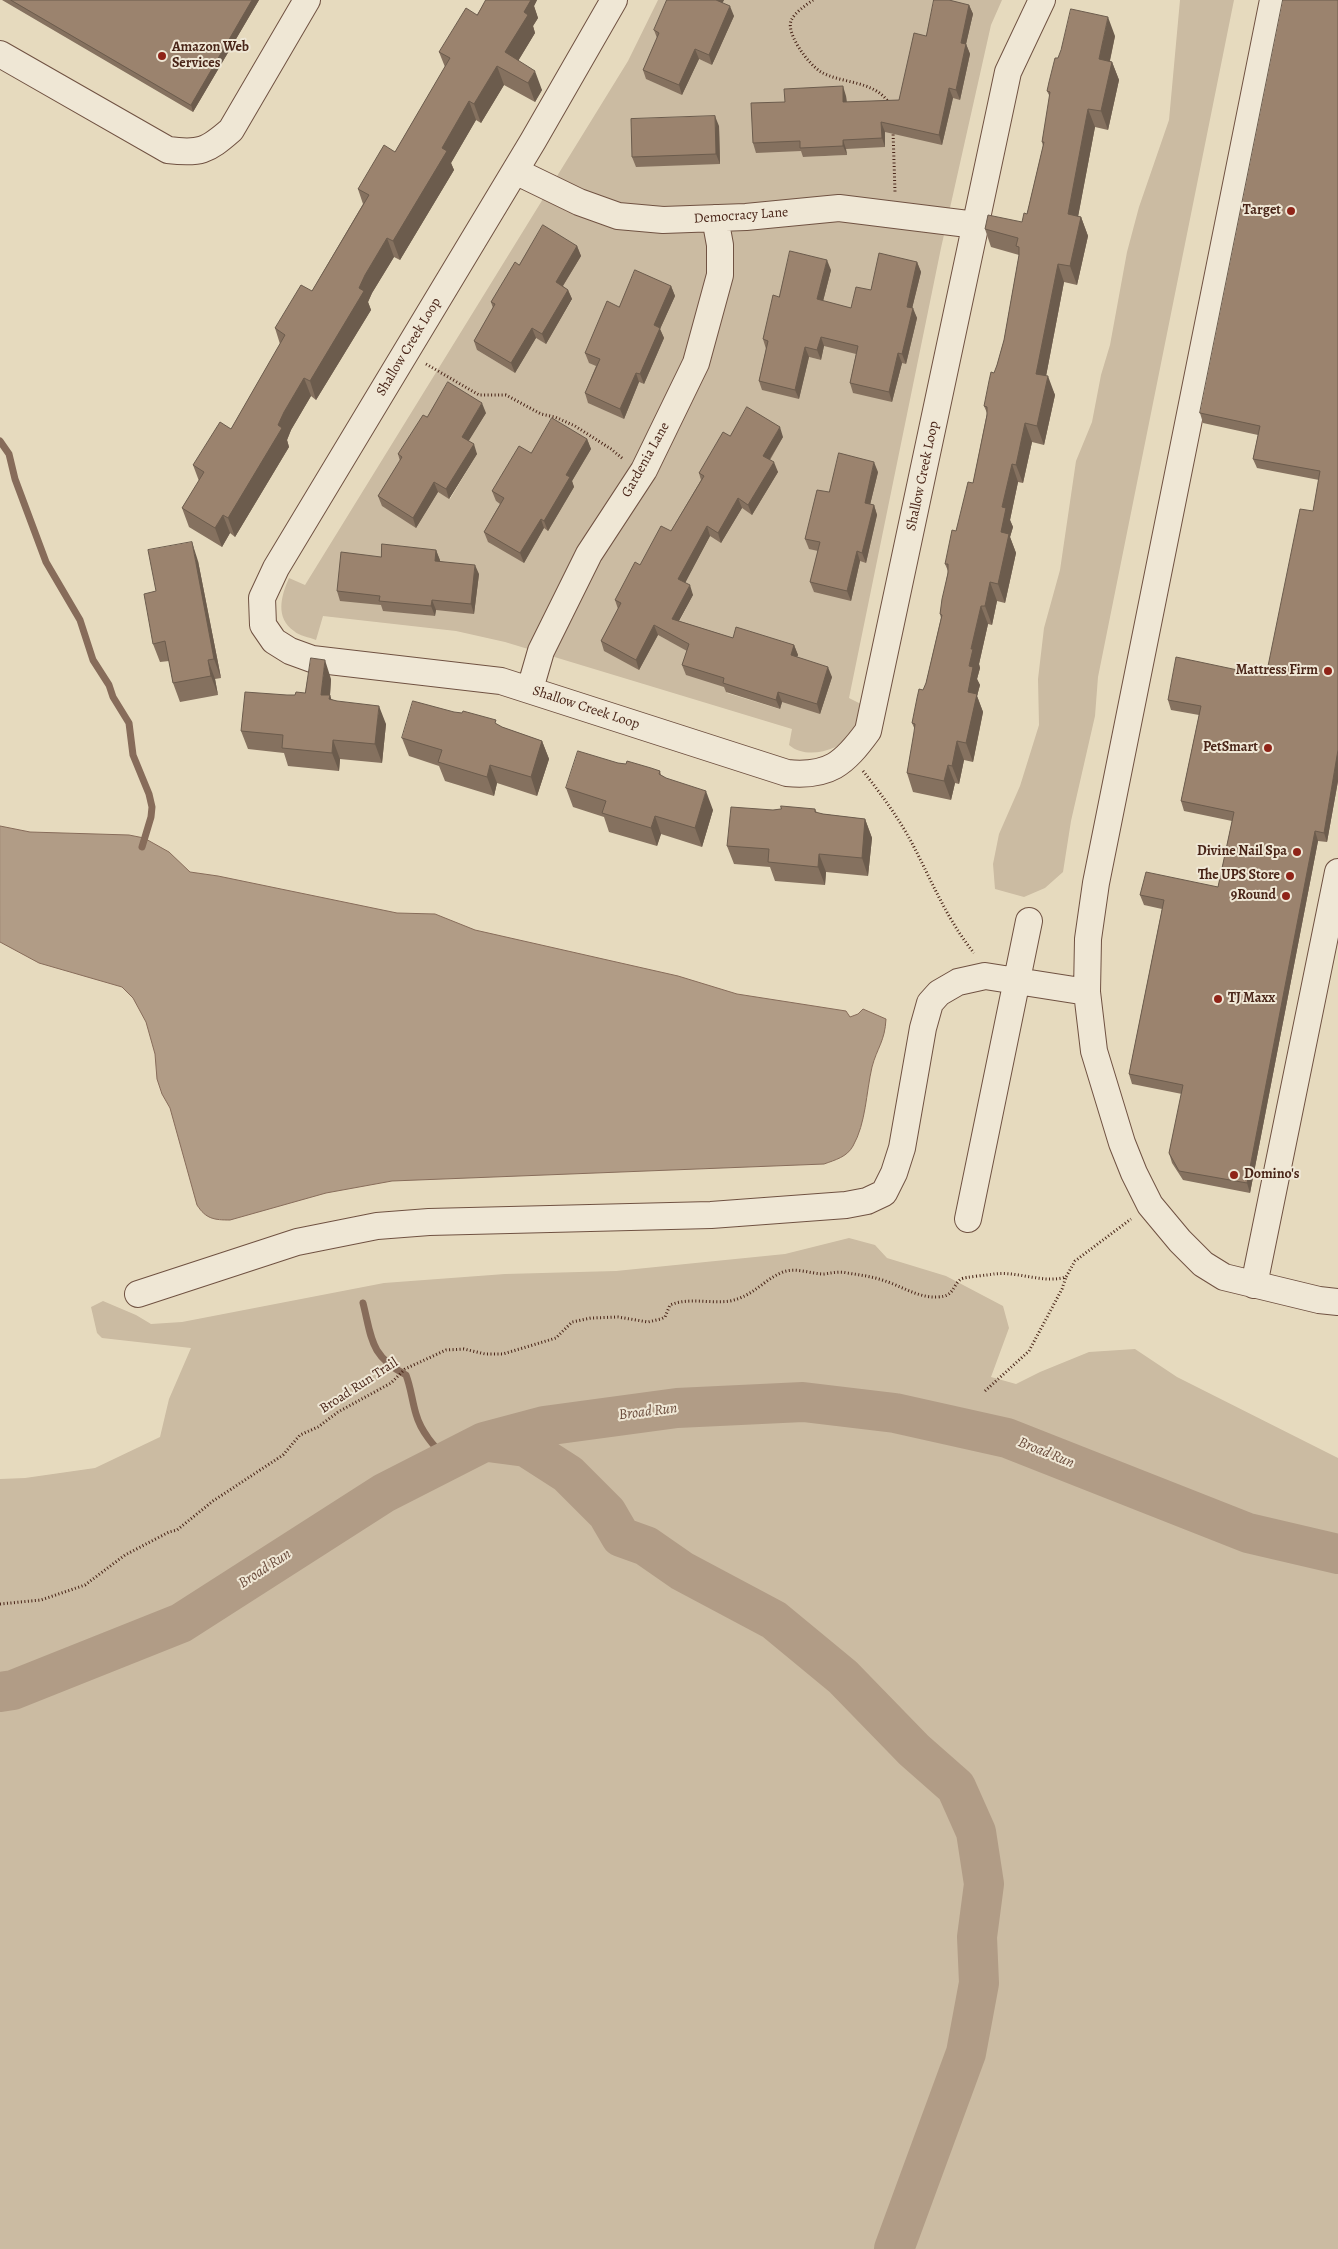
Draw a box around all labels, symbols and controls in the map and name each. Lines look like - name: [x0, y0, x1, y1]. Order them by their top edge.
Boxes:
- place label: Amazon Web Services: [172, 40, 249, 72]
- marker: Amazon Web Services: [156, 50, 168, 62]
- place label: Target: [1243, 203, 1281, 219]
- street label: Democracy Lane: [693, 204, 789, 228]
- marker: Target: [1285, 205, 1297, 217]
- street label: Shallow Creek Loop: [373, 295, 445, 399]
- street label: Gardenia Lane: [618, 420, 674, 500]
- street label: Shallow Creek Loop: [903, 420, 943, 532]
- place label: Mattress Firm: [1236, 663, 1318, 679]
- marker: Mattress Firm: [1322, 665, 1334, 677]
- street label: Shallow Creek Loop: [530, 683, 642, 733]
- place label: PetSmart: [1203, 740, 1258, 756]
- marker: PetSmart: [1262, 742, 1274, 754]
- place label: Divine Nail Spa: [1197, 844, 1287, 860]
- marker: Divine Nail Spa: [1291, 846, 1303, 858]
- place label: The UPS Store: [1198, 868, 1280, 884]
- marker: The UPS Store: [1284, 870, 1296, 882]
- place label: 9Round: [1231, 888, 1276, 904]
- marker: 9Round: [1280, 890, 1292, 902]
- place label: TJ Maxx: [1228, 991, 1275, 1007]
- marker: TJ Maxx: [1212, 993, 1224, 1005]
- place label: Domino's: [1244, 1167, 1299, 1183]
- marker: Domino's: [1228, 1169, 1240, 1181]
- street label: Broad Run Trail: [317, 1355, 401, 1417]
- water label: Broad Run: [618, 1399, 678, 1425]
- water label: Broad Run: [1015, 1434, 1077, 1472]
- water label: Broad Run: [235, 1545, 295, 1593]

